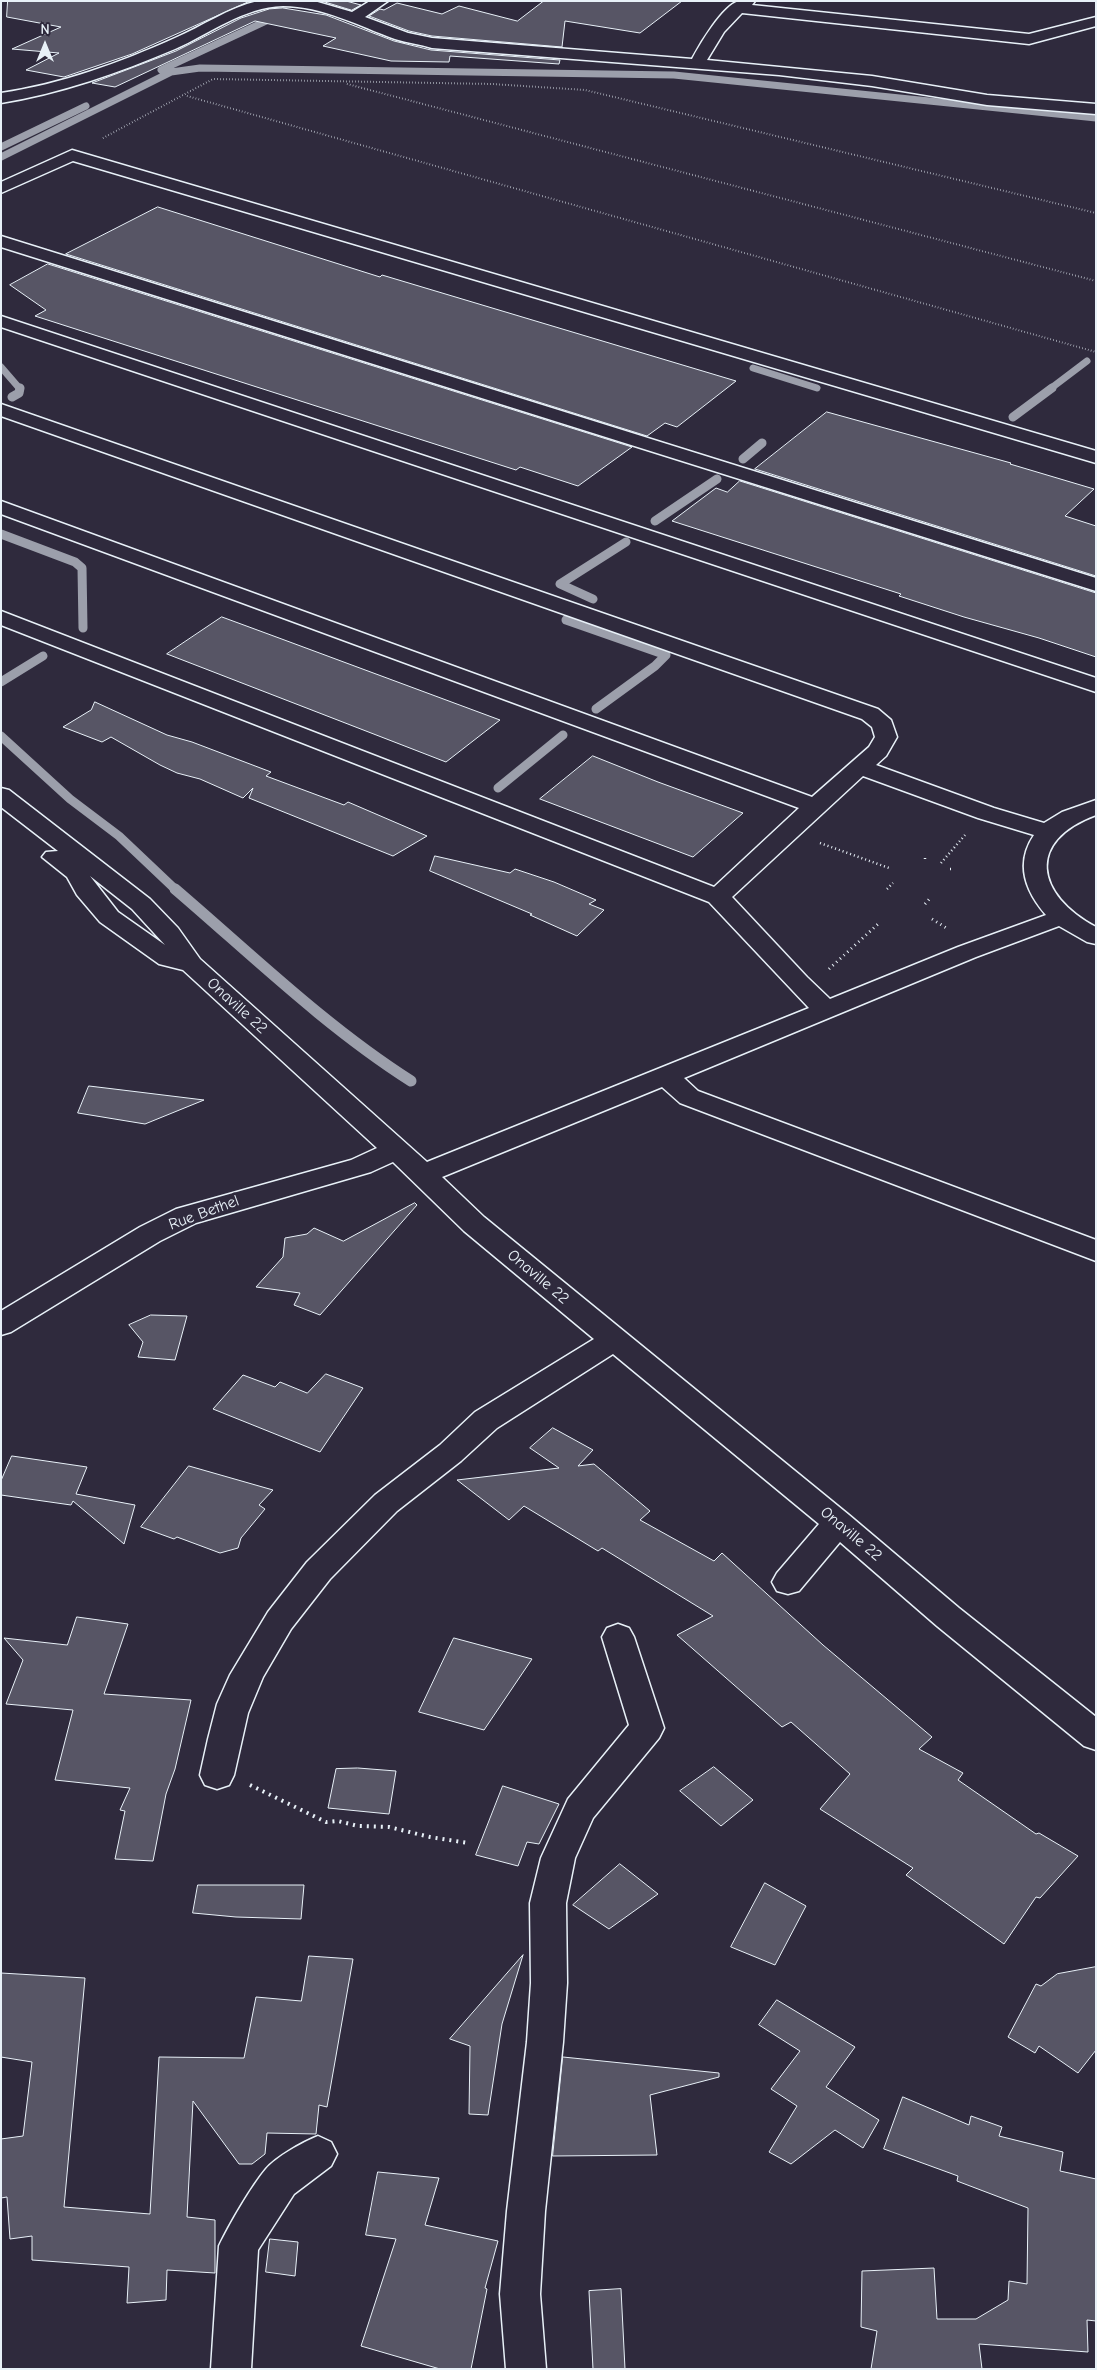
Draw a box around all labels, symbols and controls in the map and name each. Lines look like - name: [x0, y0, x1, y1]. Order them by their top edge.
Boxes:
- north arrow: [20, 20, 70, 70]
- text: N: [40, 21, 50, 38]
- street label: Onaville 22: [203, 974, 271, 1038]
- street label: Rue Bethel: [166, 1191, 242, 1235]
- street label: Onaville 22: [503, 1246, 573, 1308]
- street label: Onaville 22: [816, 1503, 886, 1565]

